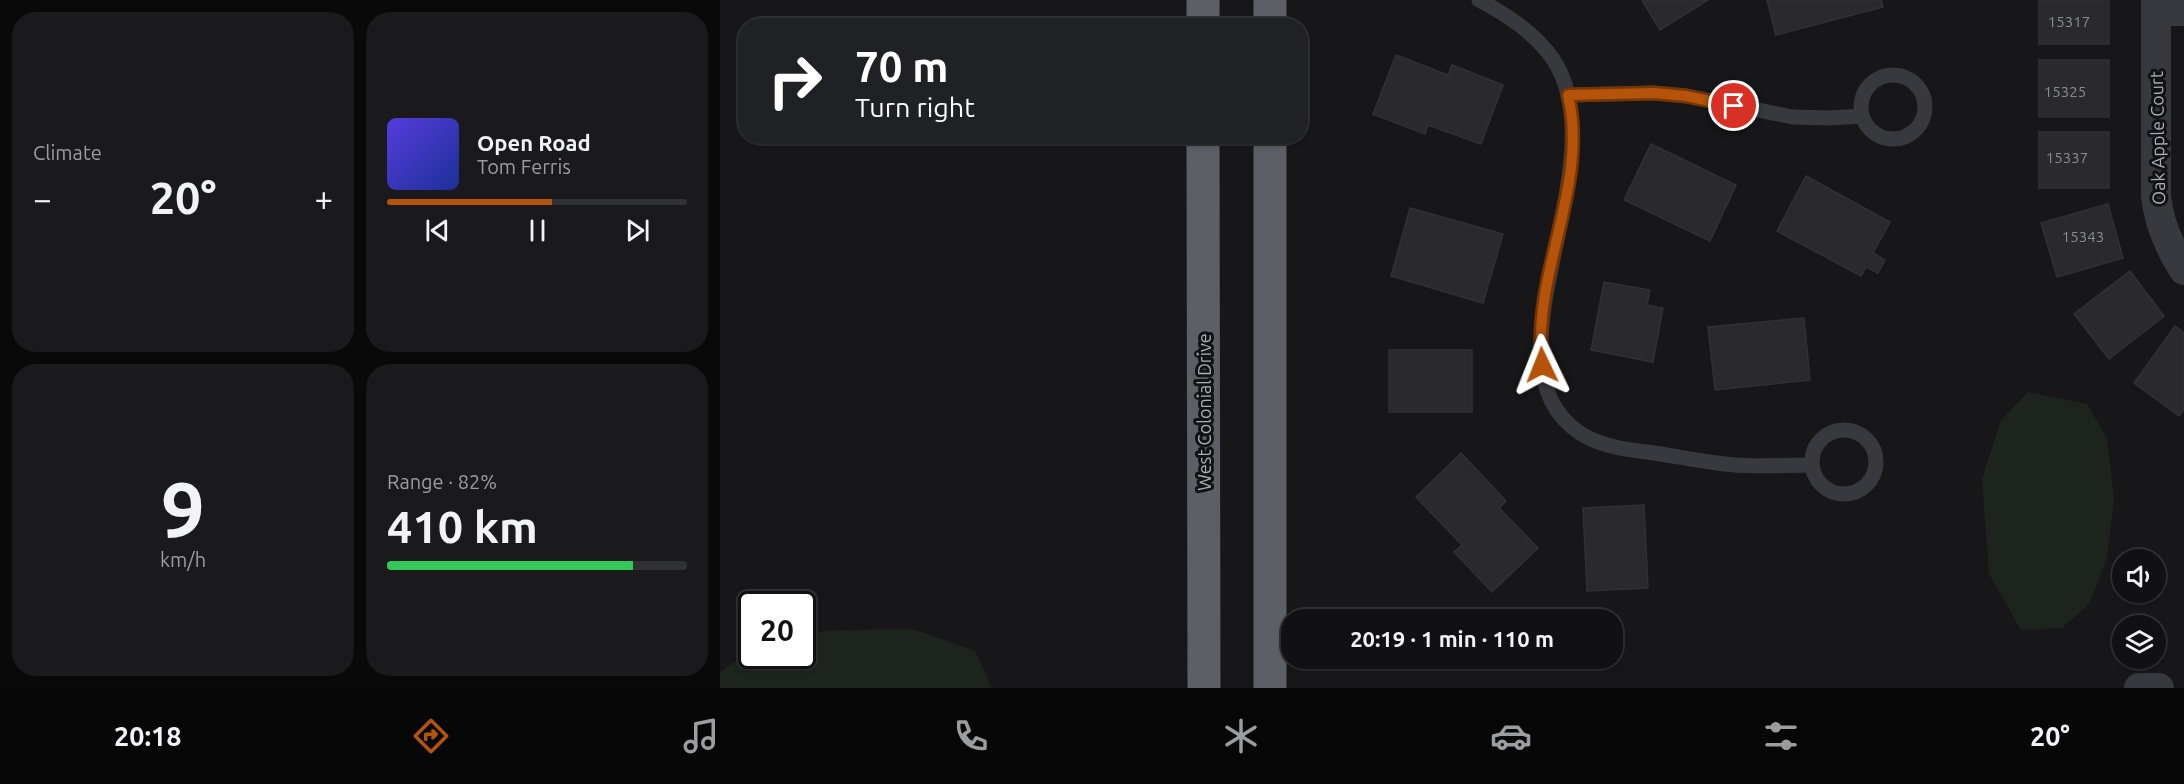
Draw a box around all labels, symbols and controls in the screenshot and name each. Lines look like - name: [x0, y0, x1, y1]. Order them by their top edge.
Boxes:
- house number: 15317: [2048, 13, 2090, 30]
- icon: right: [756, 42, 834, 120]
- text: 70 m: [855, 43, 949, 90]
- street label: Oak Apple Court: [2146, 71, 2168, 205]
- pin: [1708, 80, 1759, 131]
- house number: 15325: [2044, 83, 2086, 100]
- icon: arrive: [1717, 89, 1750, 122]
- text: Turn right: [855, 92, 975, 122]
- text: Open Road: [477, 130, 591, 155]
- text: Climate: [33, 141, 102, 164]
- house number: 15337: [2046, 149, 2088, 166]
- text: Tom Ferris: [477, 155, 571, 178]
- text: 20°: [150, 172, 216, 223]
- text: −: [33, 180, 52, 217]
- text: +: [314, 180, 333, 217]
- icon: previous: [421, 214, 454, 247]
- icon: pause: [521, 214, 554, 247]
- icon: next: [621, 214, 654, 247]
- house number: 15343: [2062, 228, 2104, 245]
- street label: West Colonial Drive: [1194, 333, 1214, 491]
- position arrow: [1510, 333, 1574, 397]
- text: 9: [161, 465, 205, 553]
- text: Range · 82%: [387, 470, 497, 493]
- text: 410 km: [387, 501, 538, 552]
- text: km/h: [160, 548, 206, 571]
- map controls: [2112, 549, 2166, 669]
- button: sound: [2112, 549, 2166, 603]
- speed limit sign: 20: [738, 591, 816, 669]
- button: layers: [2112, 615, 2166, 669]
- text: 20:19 · 1 min · 110 m: [1350, 626, 1554, 651]
- icon: directions: [410, 715, 452, 757]
- icon: music: [680, 715, 722, 757]
- icon: phone: [950, 715, 992, 757]
- icon: climate: [1220, 715, 1262, 757]
- icon: car: [1490, 715, 1532, 757]
- icon: filters: [1760, 715, 1802, 757]
- text: 20:18: [114, 721, 182, 751]
- text: 20°: [2030, 721, 2070, 751]

